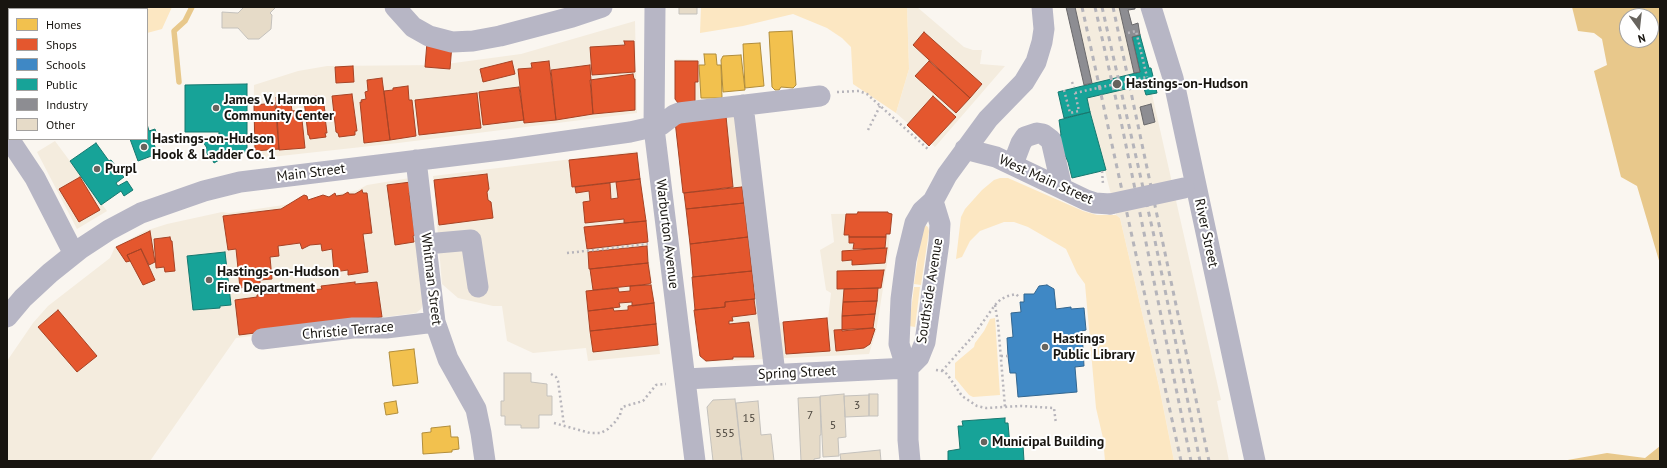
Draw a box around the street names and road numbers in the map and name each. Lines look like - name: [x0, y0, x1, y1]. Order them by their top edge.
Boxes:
- street label: West Main Street: [996, 152, 1096, 208]
- street label: Main Street: [276, 160, 346, 186]
- street label: Warburton Avenue: [652, 178, 682, 290]
- street label: River Street: [1191, 197, 1221, 269]
- street label: Whitman Street: [417, 232, 445, 326]
- street label: Southside Avenue: [913, 237, 947, 345]
- street label: Christie Terrace: [301, 319, 395, 343]
- street label: Spring Street: [758, 363, 836, 383]

